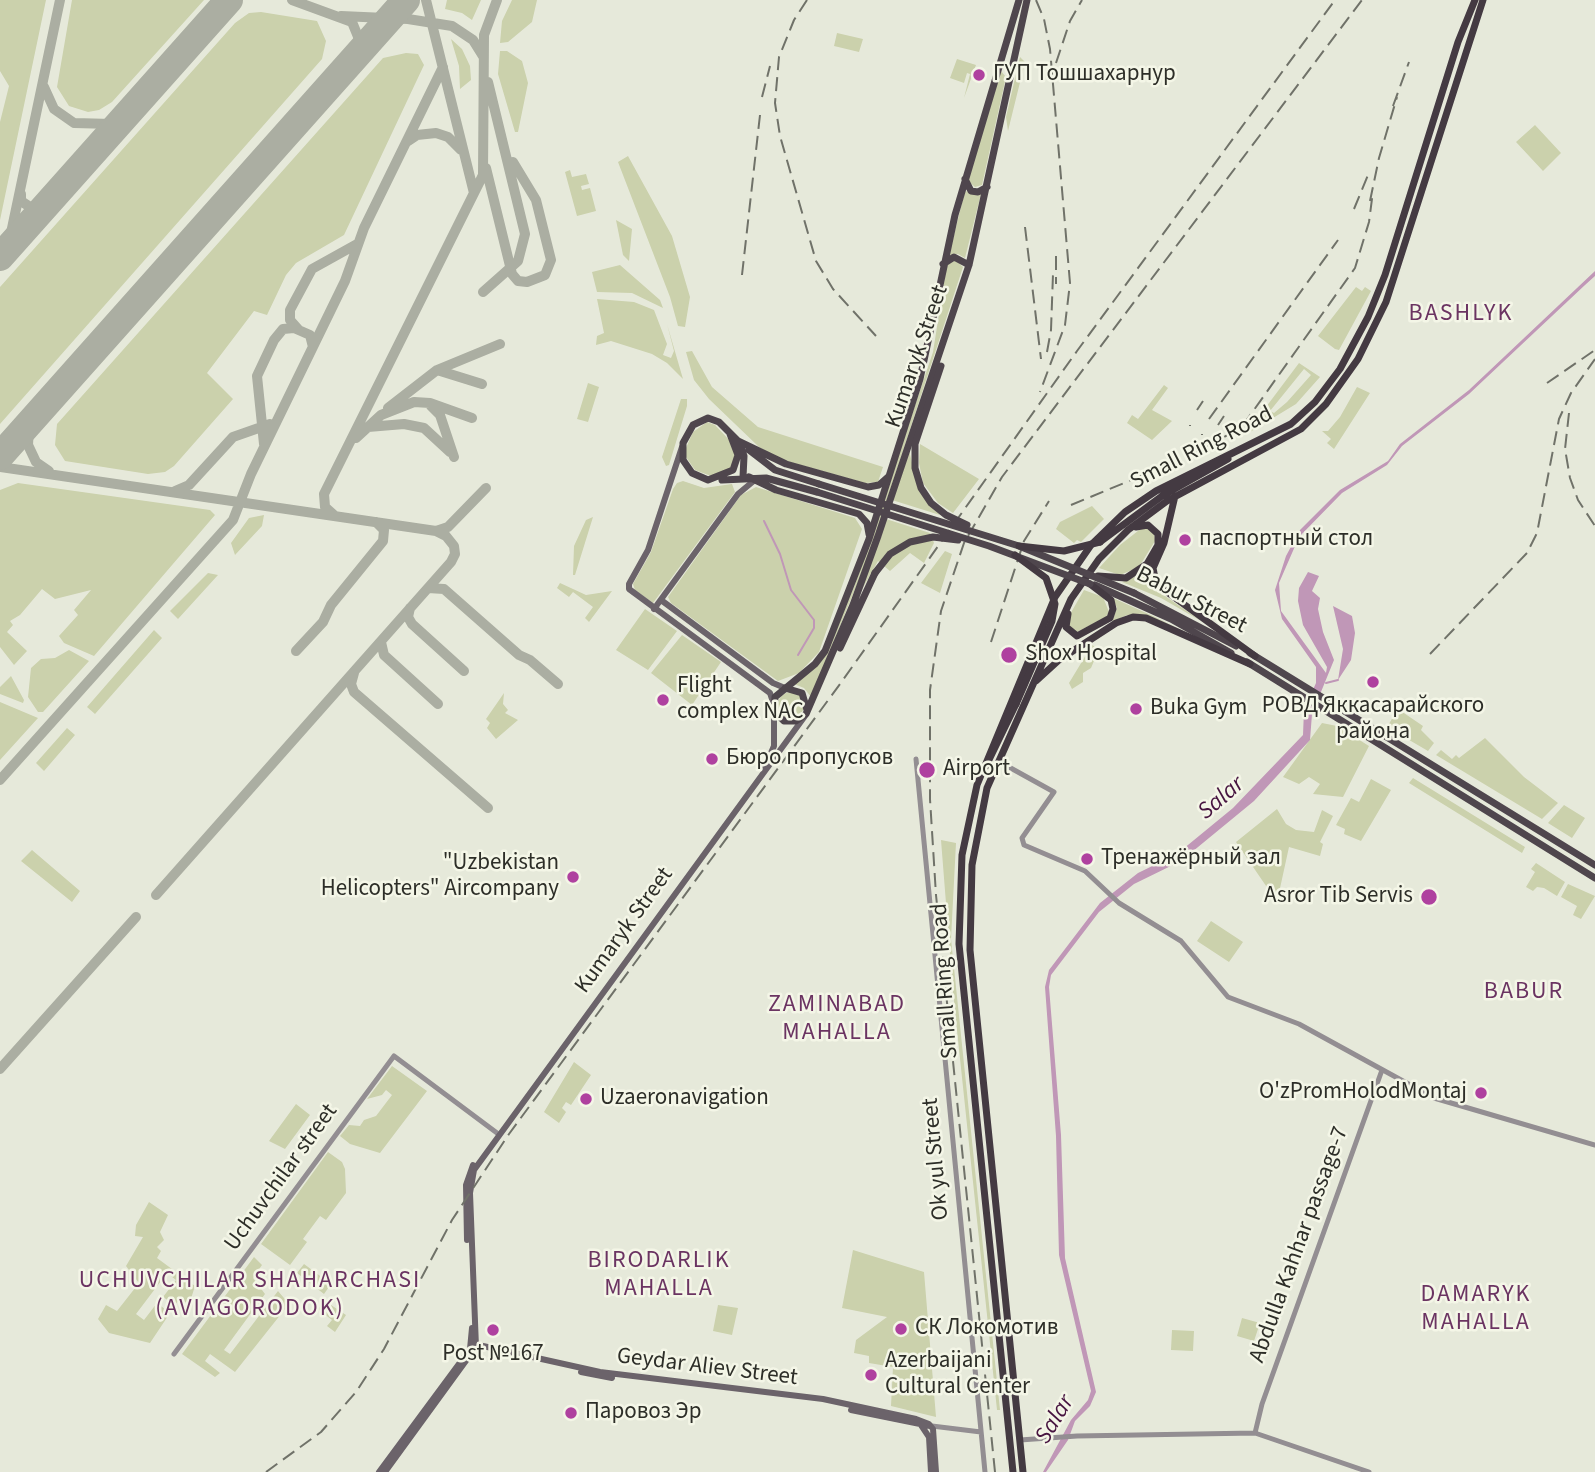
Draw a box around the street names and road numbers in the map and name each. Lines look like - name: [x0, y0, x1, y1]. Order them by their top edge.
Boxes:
- street label: Kumaryk Street: [881, 282, 955, 432]
- street label: Small Ring Road: [1126, 401, 1278, 497]
- street label: Babur Street: [1131, 561, 1251, 641]
- street label: Kumaryk Street: [570, 863, 680, 999]
- street label: Small Ring Road: [927, 902, 965, 1060]
- street label: Ok yul Street: [918, 1097, 956, 1221]
- street label: Uchuvchilar street: [219, 1099, 345, 1257]
- street label: Abdulla Kahhar passage-7: [1244, 1123, 1356, 1367]
- street label: Geydar Aliev Street: [615, 1343, 799, 1393]

